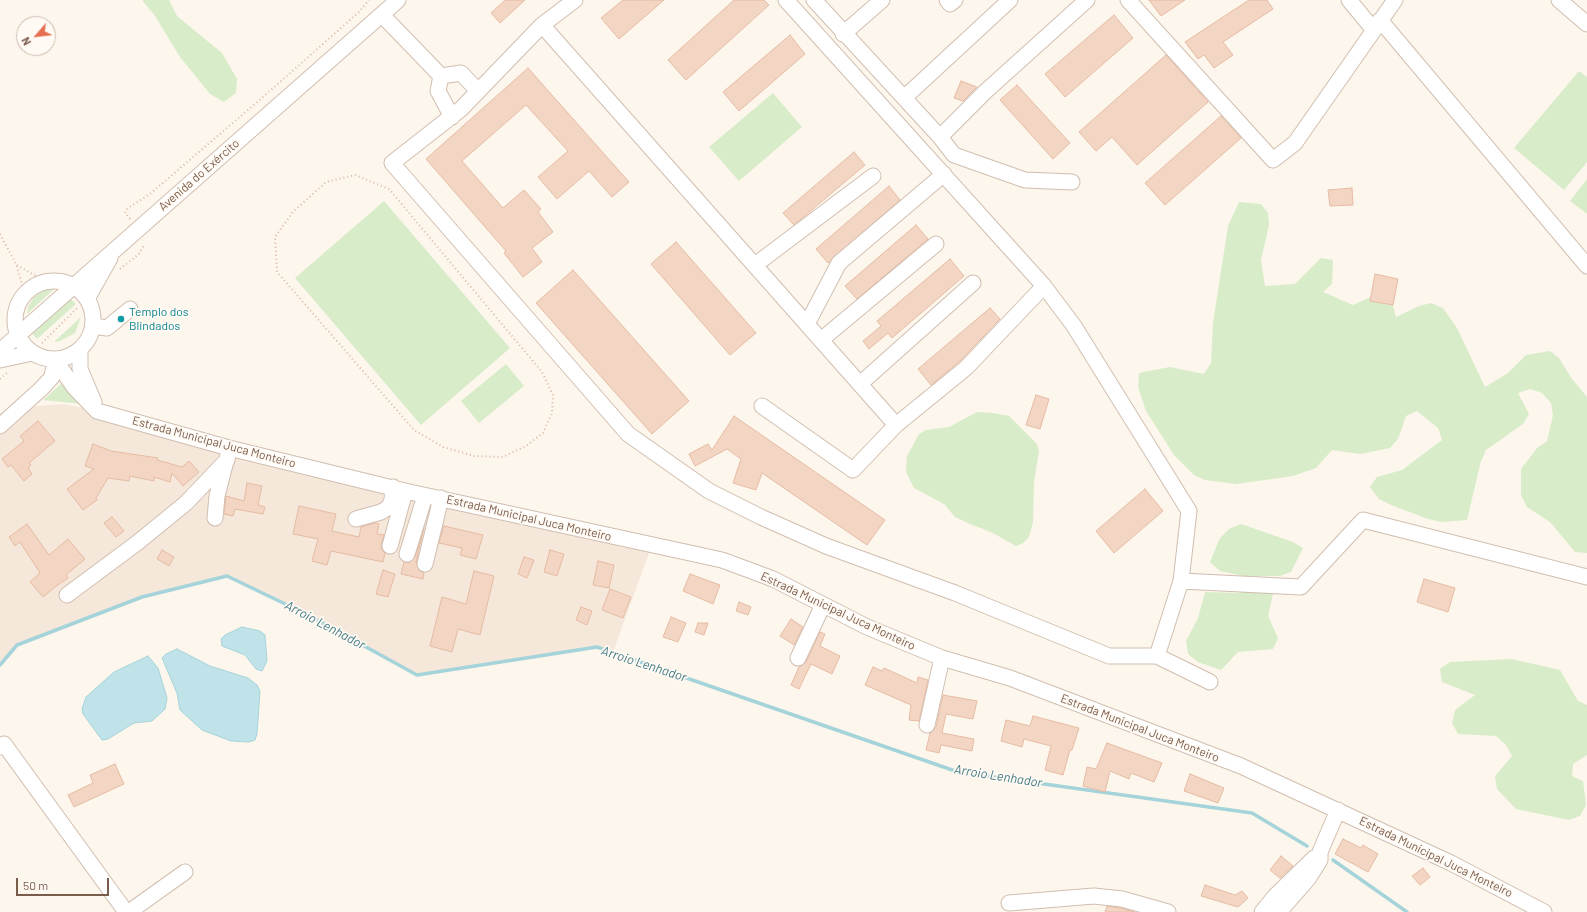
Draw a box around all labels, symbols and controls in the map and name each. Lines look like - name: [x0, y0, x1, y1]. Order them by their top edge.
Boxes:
- north arrow: [16, 16, 56, 56]
- text: N: [18, 35, 33, 48]
- street label: Avenida do Exército: [156, 136, 242, 214]
- place label: Templo dos Blindados: [129, 305, 188, 333]
- marker: Templo dos Blindados: [116, 314, 126, 324]
- street label: Estrada Municipal Juca Monteiro: [131, 413, 297, 471]
- street label: Estrada Municipal Juca Monteiro: [445, 492, 613, 544]
- street label: Estrada Municipal Juca Monteiro: [758, 569, 918, 653]
- water label: Arroio Lenhador: [282, 597, 368, 653]
- water label: Arroio Lenhador: [599, 643, 689, 685]
- street label: Estrada Municipal Juca Monteiro: [1059, 691, 1221, 765]
- water label: Arroio Lenhador: [953, 761, 1043, 791]
- street label: Estrada Municipal Juca Monteiro: [1357, 814, 1515, 900]
- scale bar: [18, 870, 111, 896]
- text: 50 m: [23, 878, 48, 892]

